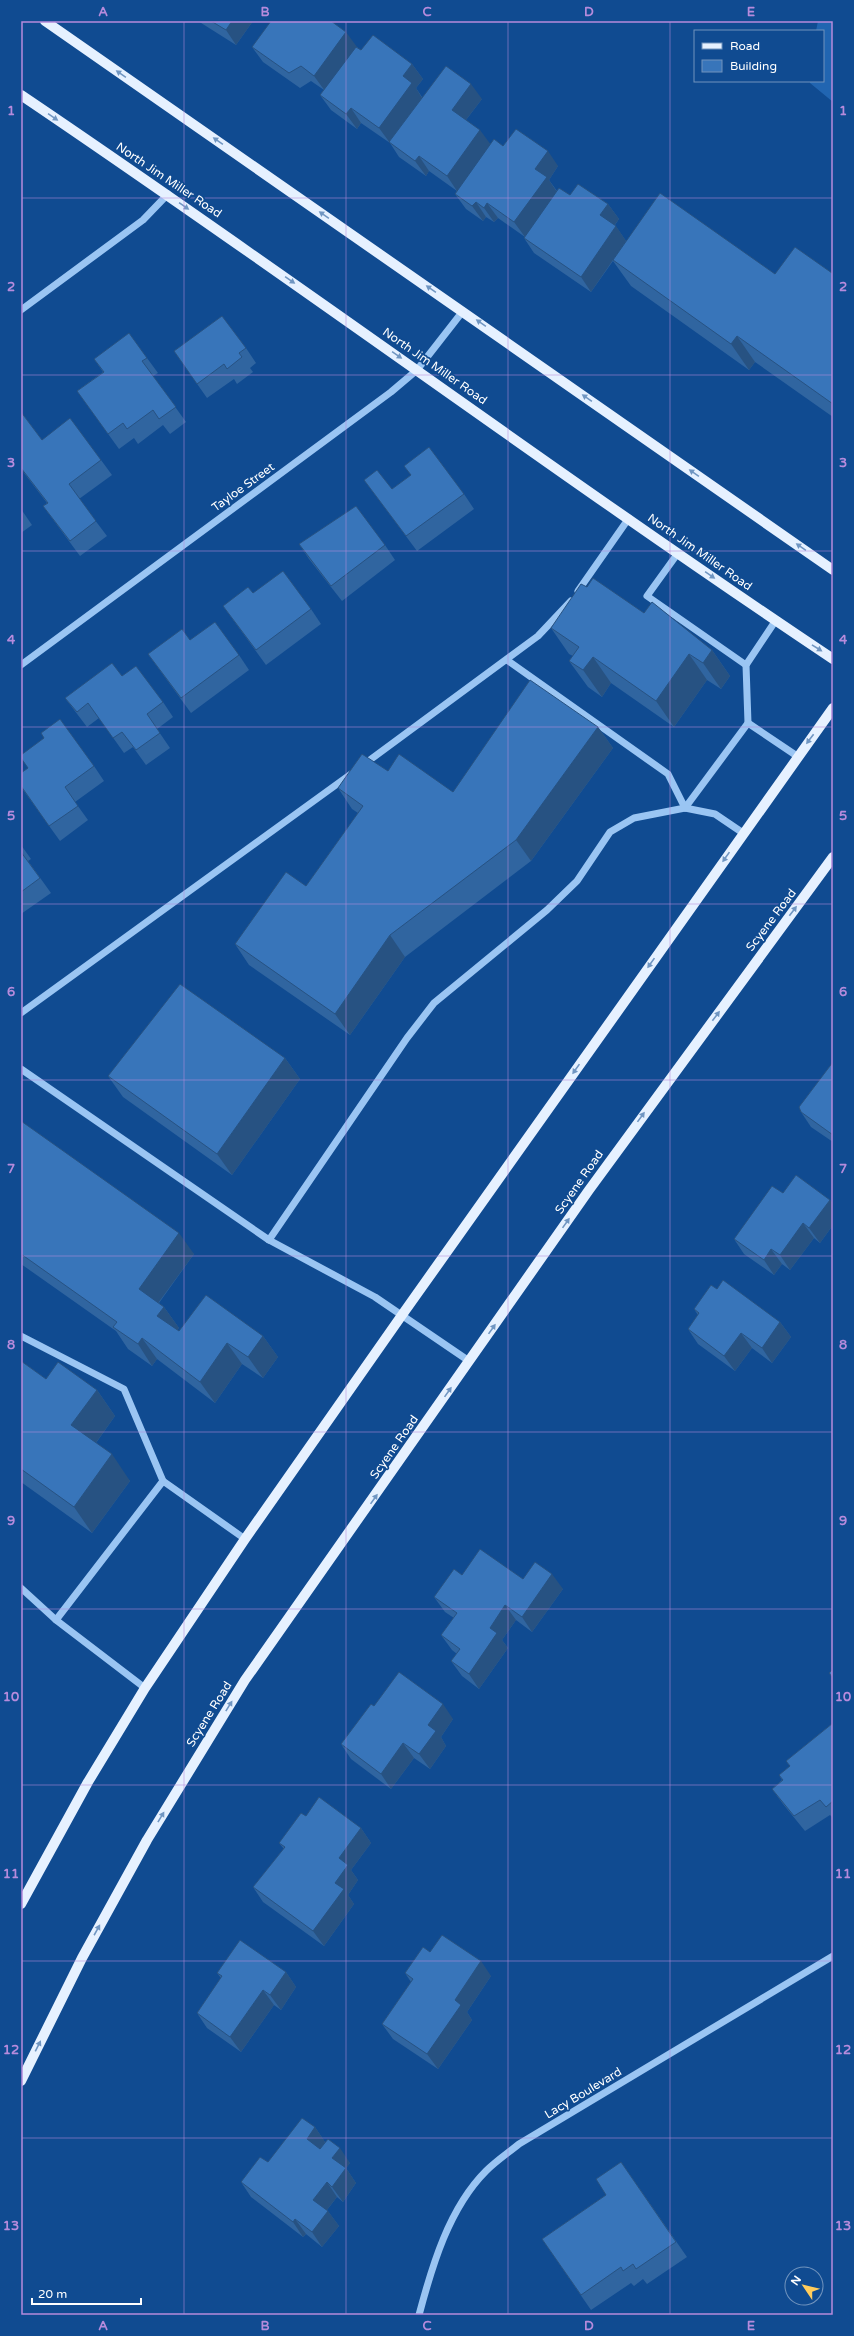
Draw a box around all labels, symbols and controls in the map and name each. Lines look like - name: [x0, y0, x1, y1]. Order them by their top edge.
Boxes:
- text: A: [98, 4, 108, 20]
- text: B: [260, 4, 270, 20]
- text: C: [422, 4, 432, 20]
- text: D: [584, 4, 594, 20]
- text: E: [747, 4, 755, 20]
- legend: [694, 30, 824, 82]
- text: Road: [730, 39, 760, 53]
- text: Building: [730, 59, 777, 73]
- one-way arrow: [116, 70, 126, 78]
- text: 1: [7, 103, 15, 119]
- text: 1: [839, 103, 847, 119]
- one-way arrow: [48, 113, 59, 121]
- one-way arrow: [212, 137, 223, 145]
- street label: North Jim Miller Road: [114, 139, 224, 221]
- one-way arrow: [179, 202, 189, 210]
- one-way arrow: [319, 211, 330, 219]
- one-way arrow: [285, 276, 296, 284]
- text: 2: [7, 279, 15, 295]
- text: 2: [839, 279, 847, 295]
- one-way arrow: [426, 285, 437, 293]
- one-way arrow: [475, 319, 486, 327]
- street label: North Jim Miller Road: [380, 325, 490, 407]
- one-way arrow: [392, 351, 402, 359]
- one-way arrow: [582, 394, 592, 402]
- text: 3: [7, 455, 15, 471]
- text: 3: [839, 455, 847, 471]
- street label: Tayloe Street: [209, 459, 277, 514]
- one-way arrow: [689, 469, 699, 477]
- street label: North Jim Miller Road: [645, 511, 755, 593]
- one-way arrow: [796, 543, 806, 551]
- one-way arrow: [705, 571, 715, 579]
- text: 4: [7, 632, 16, 648]
- text: 4: [839, 632, 848, 648]
- one-way arrow: [811, 645, 823, 652]
- one-way arrow: [806, 734, 814, 745]
- text: 5: [7, 808, 15, 824]
- text: 5: [839, 808, 847, 824]
- one-way arrow: [722, 851, 731, 862]
- street label: Scyene Road: [743, 886, 799, 954]
- one-way arrow: [789, 906, 797, 916]
- one-way arrow: [647, 957, 655, 968]
- text: 6: [7, 984, 15, 1000]
- text: 6: [839, 984, 847, 1000]
- one-way arrow: [712, 1010, 720, 1021]
- one-way arrow: [572, 1063, 580, 1074]
- one-way arrow: [637, 1111, 645, 1122]
- street label: Scyene Road: [552, 1148, 606, 1216]
- text: 7: [7, 1161, 15, 1177]
- text: 7: [839, 1161, 847, 1177]
- one-way arrow: [562, 1217, 570, 1228]
- one-way arrow: [488, 1324, 496, 1335]
- text: 8: [7, 1337, 15, 1353]
- text: 8: [839, 1337, 847, 1353]
- one-way arrow: [444, 1387, 452, 1398]
- street label: Scyene Road: [367, 1413, 421, 1481]
- one-way arrow: [370, 1494, 378, 1504]
- text: 9: [7, 1513, 15, 1529]
- text: 9: [839, 1513, 847, 1529]
- street label: Scyene Road: [183, 1679, 235, 1749]
- text: 10: [3, 1689, 19, 1705]
- text: 10: [835, 1689, 851, 1705]
- one-way arrow: [225, 1701, 233, 1711]
- one-way arrow: [157, 1812, 165, 1822]
- text: 11: [3, 1866, 19, 1882]
- text: 11: [835, 1866, 851, 1882]
- one-way arrow: [94, 1924, 101, 1936]
- one-way arrow: [35, 2040, 41, 2052]
- text: 12: [3, 2042, 19, 2058]
- text: 12: [835, 2042, 851, 2058]
- street label: Lacy Boulevard: [542, 2065, 624, 2121]
- text: 13: [3, 2218, 19, 2234]
- text: 13: [835, 2218, 851, 2234]
- north arrow: [784, 2266, 824, 2306]
- text: N: [788, 2273, 804, 2288]
- scale bar: [32, 2280, 141, 2306]
- text: 20 m: [38, 2287, 67, 2301]
- text: A: [98, 2318, 108, 2334]
- text: B: [260, 2318, 270, 2334]
- text: C: [422, 2318, 432, 2334]
- text: D: [584, 2318, 594, 2334]
- text: E: [747, 2318, 755, 2334]

